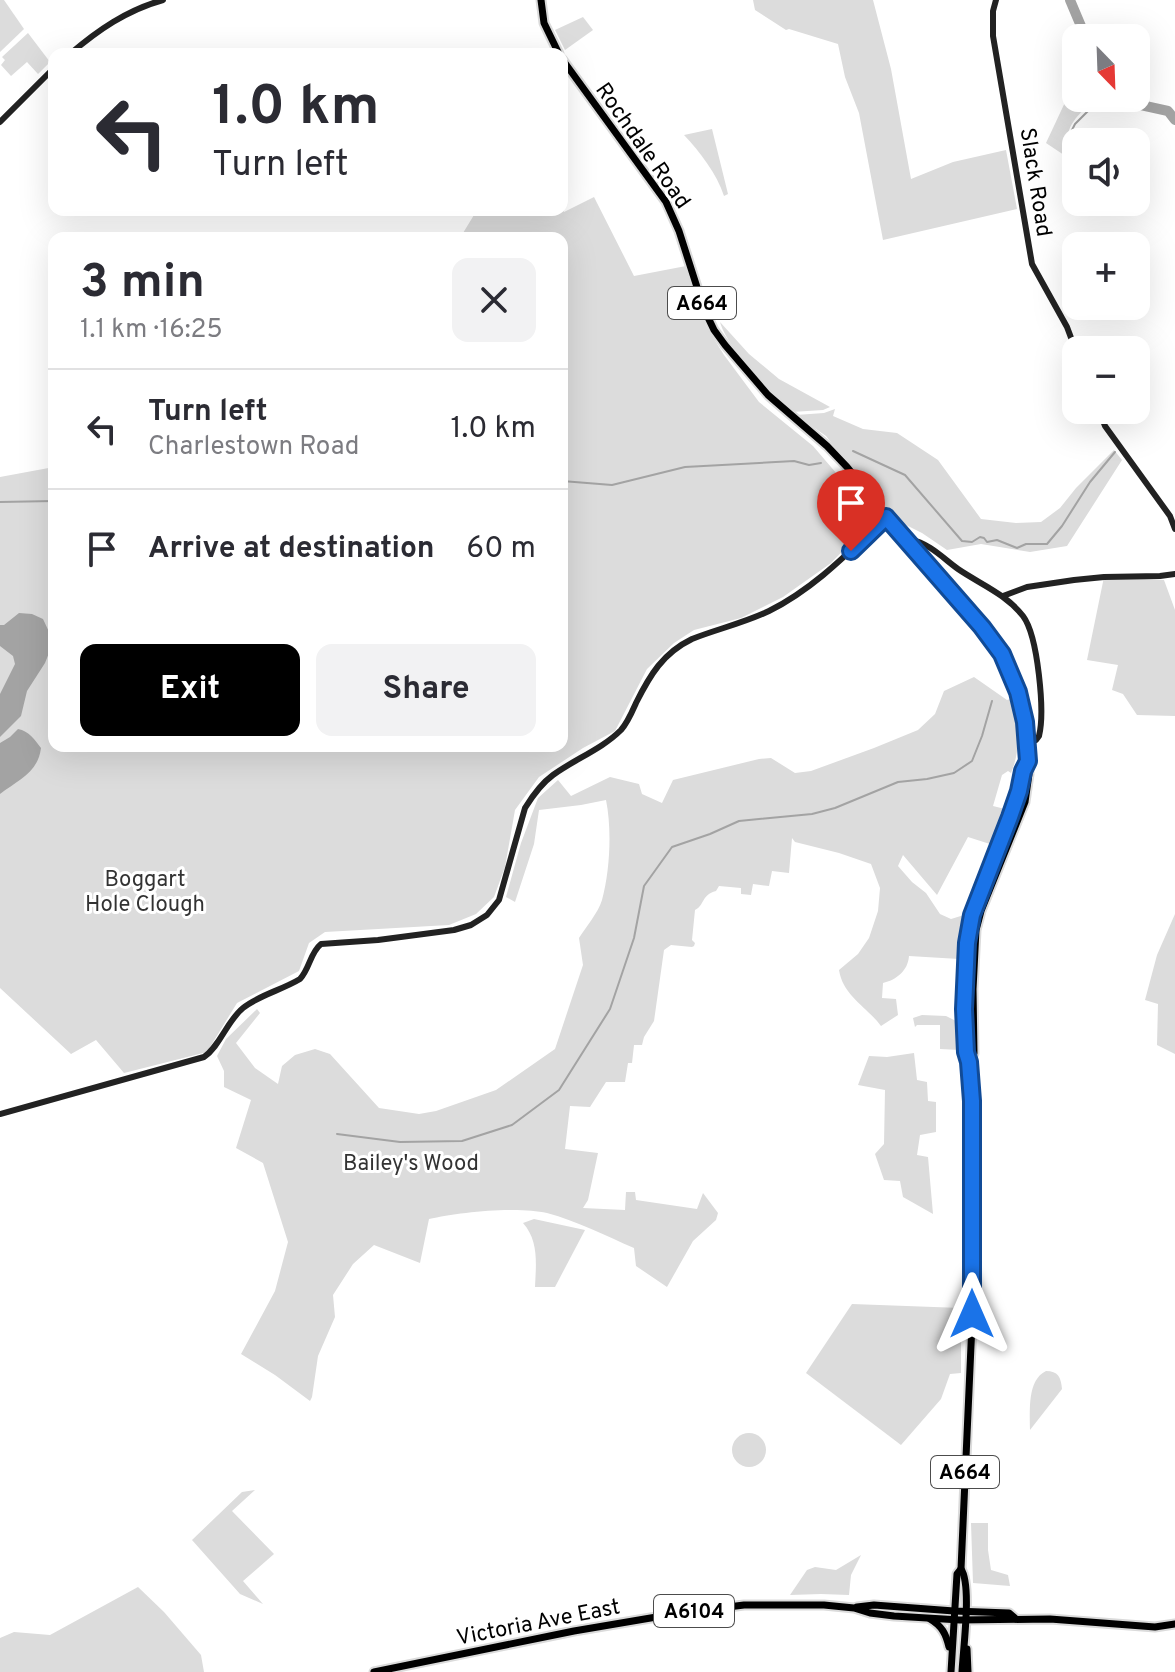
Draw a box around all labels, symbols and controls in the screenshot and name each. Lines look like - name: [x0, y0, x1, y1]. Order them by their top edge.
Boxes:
- north arrow: [1062, 24, 1150, 112]
- map controls: [1062, 24, 1150, 424]
- text: 1.0 km: [212, 74, 380, 144]
- street label: Rochdale Road: [588, 78, 695, 215]
- icon: left: [80, 80, 184, 184]
- street label: Slack Road: [1013, 126, 1056, 239]
- button: sound: [1062, 128, 1150, 216]
- text: Turn left: [212, 143, 349, 189]
- button: +: [1062, 232, 1150, 320]
- text: 3 min: [80, 254, 205, 314]
- button: close: [452, 258, 536, 342]
- road number: A664: [668, 287, 736, 319]
- text: 1.1 km · 16:25: [80, 314, 223, 347]
- button: −: [1062, 336, 1150, 424]
- text: Turn left: [148, 394, 268, 431]
- icon: left: [80, 407, 124, 451]
- text: 1.0 km: [450, 411, 536, 448]
- text: Charlestown Road: [148, 431, 359, 464]
- pin: [817, 469, 885, 551]
- icon: arrive: [829, 481, 873, 525]
- icon: arrive: [80, 527, 124, 571]
- text: Arrive at destination: [148, 531, 434, 568]
- text: 60 m: [466, 531, 536, 568]
- button: Exit: [80, 644, 300, 736]
- button: Share: [316, 644, 536, 736]
- park label: Boggart Hole Clough: [85, 867, 205, 919]
- park label: Bailey's Wood: [343, 1151, 479, 1178]
- position arrow: [930, 1272, 1014, 1356]
- road number: A664: [931, 1456, 999, 1488]
- street label: Victoria Ave East: [454, 1594, 622, 1653]
- road number: A6104: [654, 1595, 734, 1627]

